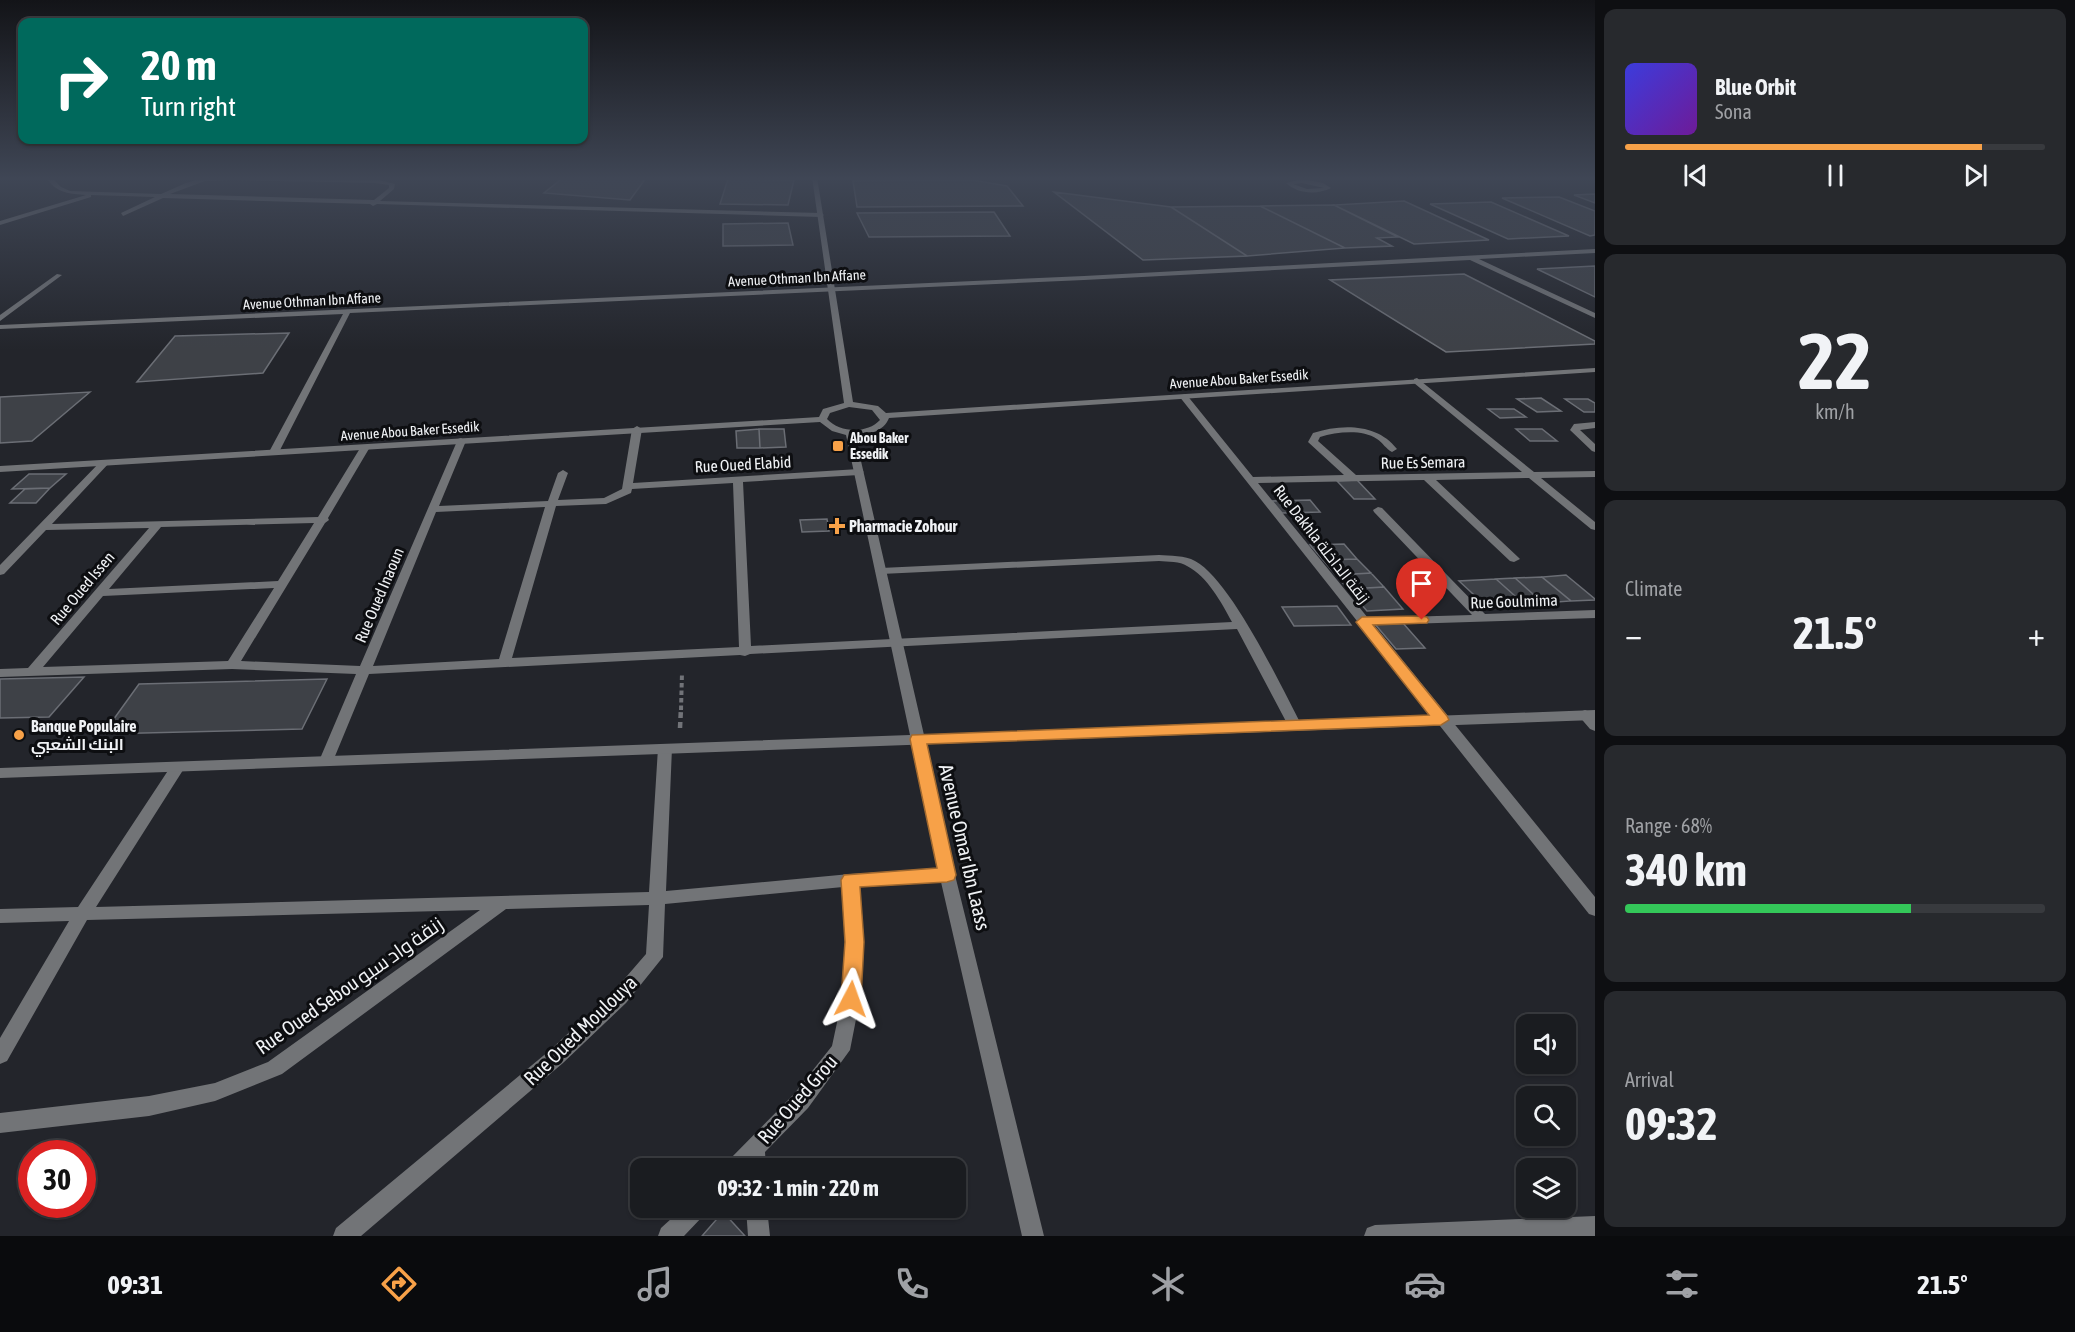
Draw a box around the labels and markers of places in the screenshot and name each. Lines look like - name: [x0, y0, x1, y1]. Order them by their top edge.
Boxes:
- place label: Abou Baker Essedik: [849, 430, 909, 462]
- marker: Abou Baker Essedik: [831, 439, 845, 453]
- place label: Pharmacie Zohour: [849, 517, 958, 535]
- marker: Pharmacie Zohour: [830, 519, 844, 533]
- pin: [1396, 558, 1447, 620]
- place label: Banque Populaire البنك الشعبي: [31, 717, 136, 757]
- marker: Banque Populaire البنك الشعبي: [12, 728, 26, 742]

